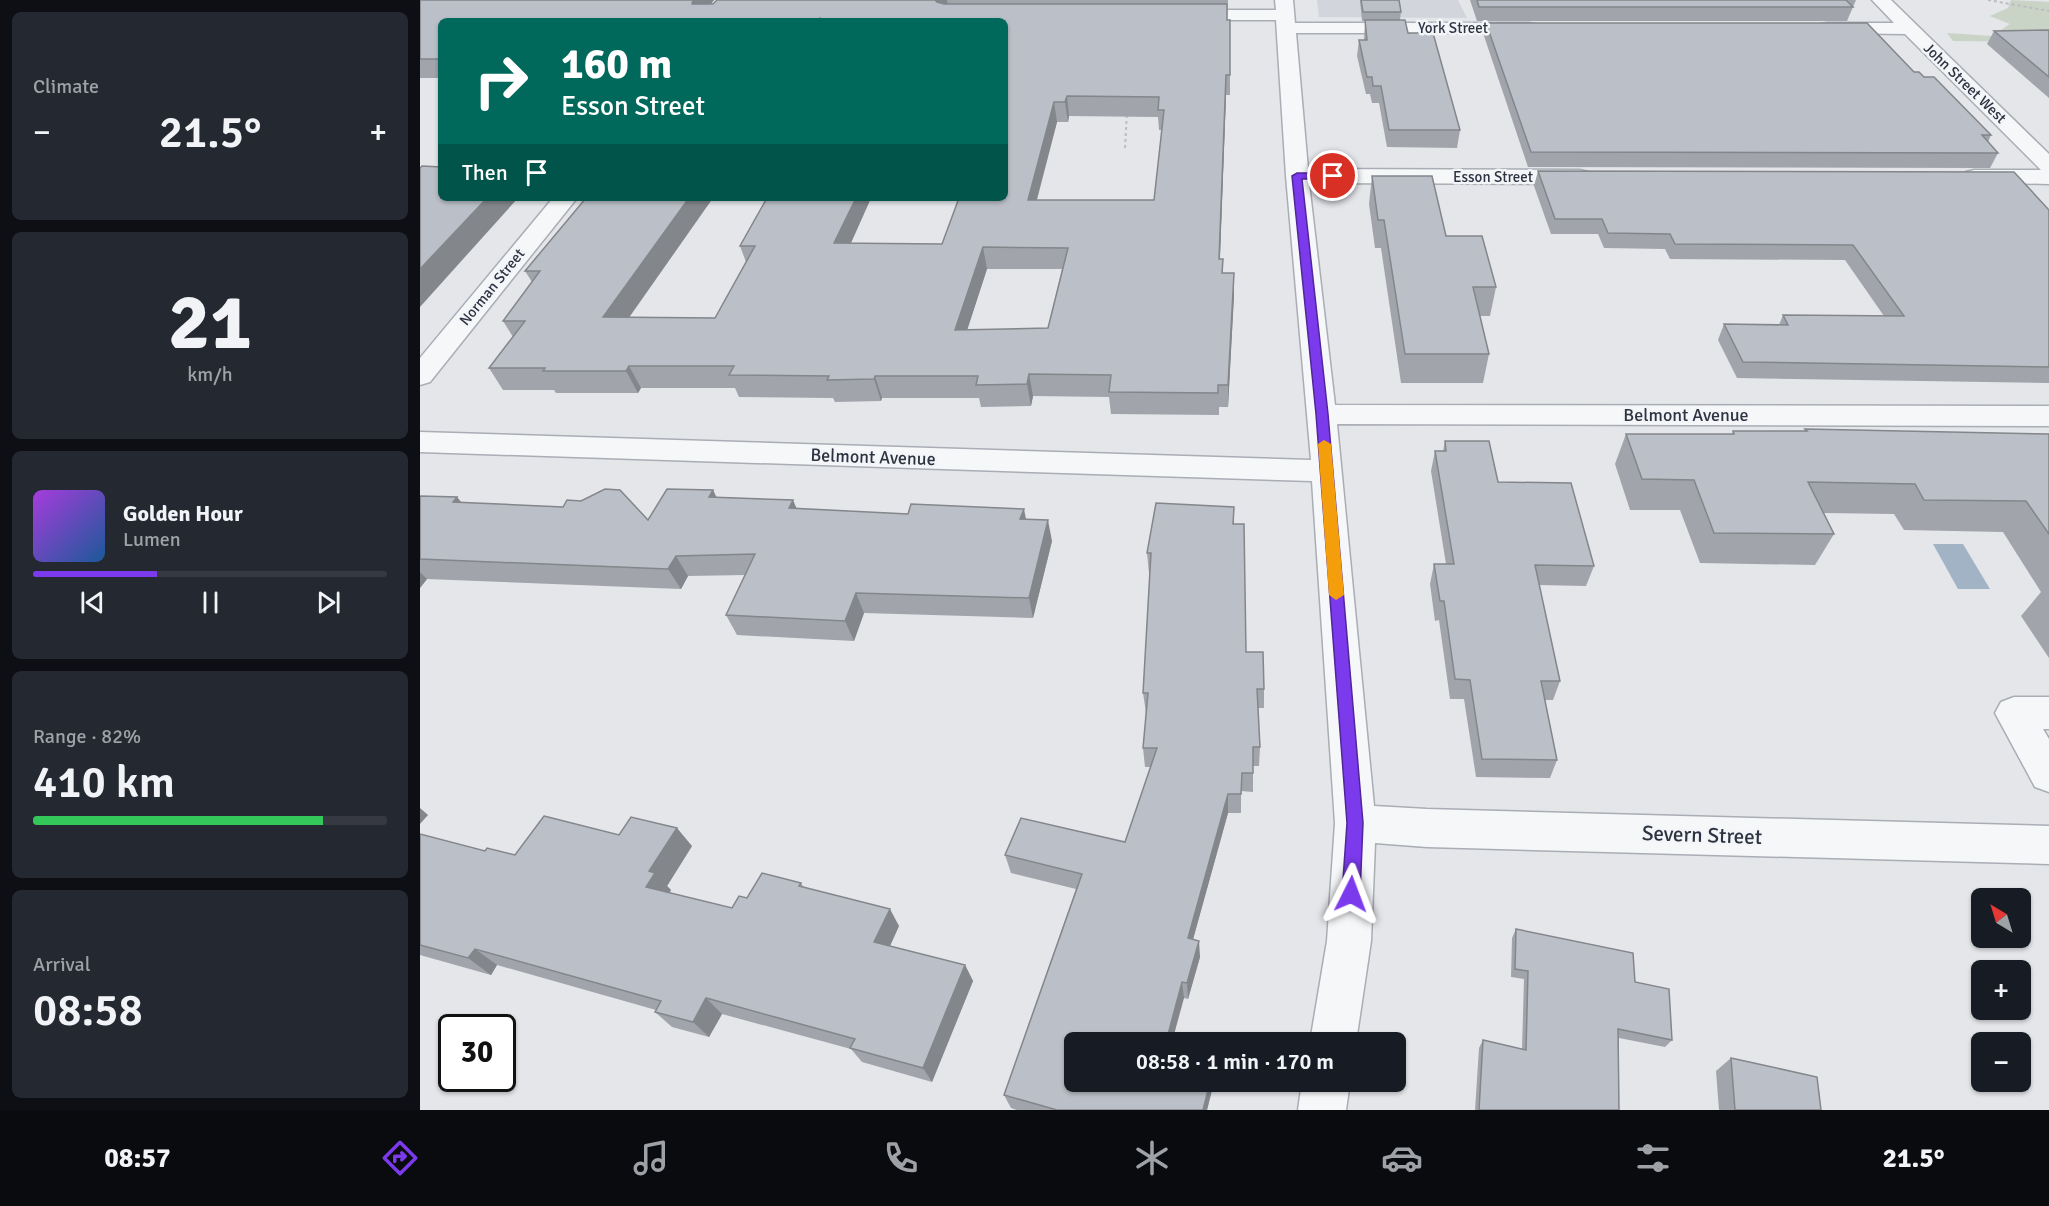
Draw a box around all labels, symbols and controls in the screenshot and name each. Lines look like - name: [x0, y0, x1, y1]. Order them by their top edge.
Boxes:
- street label: York Street: [1418, 19, 1488, 37]
- text: 160 m: [561, 39, 672, 90]
- street label: John Street West: [1920, 39, 2010, 127]
- icon: right: [462, 42, 540, 120]
- text: Climate: [33, 74, 99, 99]
- text: Esson Street: [561, 90, 705, 123]
- text: 21.5°: [159, 105, 261, 160]
- text: −: [33, 112, 51, 153]
- text: +: [369, 112, 387, 153]
- pin: [1307, 150, 1358, 201]
- icon: arrive: [520, 156, 553, 189]
- text: Then: [462, 159, 508, 186]
- icon: arrive: [1316, 159, 1349, 192]
- street label: Esson Street: [1453, 168, 1533, 186]
- street label: Norman Street: [456, 245, 528, 329]
- text: 21: [168, 275, 252, 371]
- text: km/h: [187, 362, 233, 387]
- street label: Belmont Avenue: [1623, 404, 1749, 426]
- street label: Belmont Avenue: [810, 444, 936, 470]
- text: Golden Hour: [123, 500, 243, 527]
- text: Lumen: [123, 527, 181, 552]
- icon: previous: [76, 586, 109, 619]
- icon: pause: [194, 586, 227, 619]
- icon: next: [312, 586, 345, 619]
- text: Range · 82%: [33, 724, 141, 749]
- text: 410 km: [33, 755, 175, 810]
- street label: Severn Street: [1641, 820, 1763, 850]
- position arrow: [1319, 862, 1383, 926]
- north arrow: [1971, 888, 2031, 948]
- map controls: [1971, 888, 2031, 1092]
- text: Arrival: [33, 952, 91, 977]
- button: +: [1971, 960, 2031, 1020]
- text: 08:58: [33, 983, 143, 1038]
- speed limit sign: 30: [438, 1014, 516, 1092]
- button: −: [1971, 1032, 2031, 1092]
- text: 08:58 · 1 min · 170 m: [1136, 1048, 1334, 1075]
- icon: directions: [379, 1137, 421, 1179]
- icon: music: [630, 1137, 672, 1179]
- icon: phone: [880, 1137, 922, 1179]
- icon: climate: [1131, 1137, 1173, 1179]
- icon: car: [1381, 1137, 1423, 1179]
- icon: filters: [1632, 1137, 1674, 1179]
- text: 08:57: [104, 1142, 171, 1175]
- text: 21.5°: [1882, 1142, 1945, 1175]

